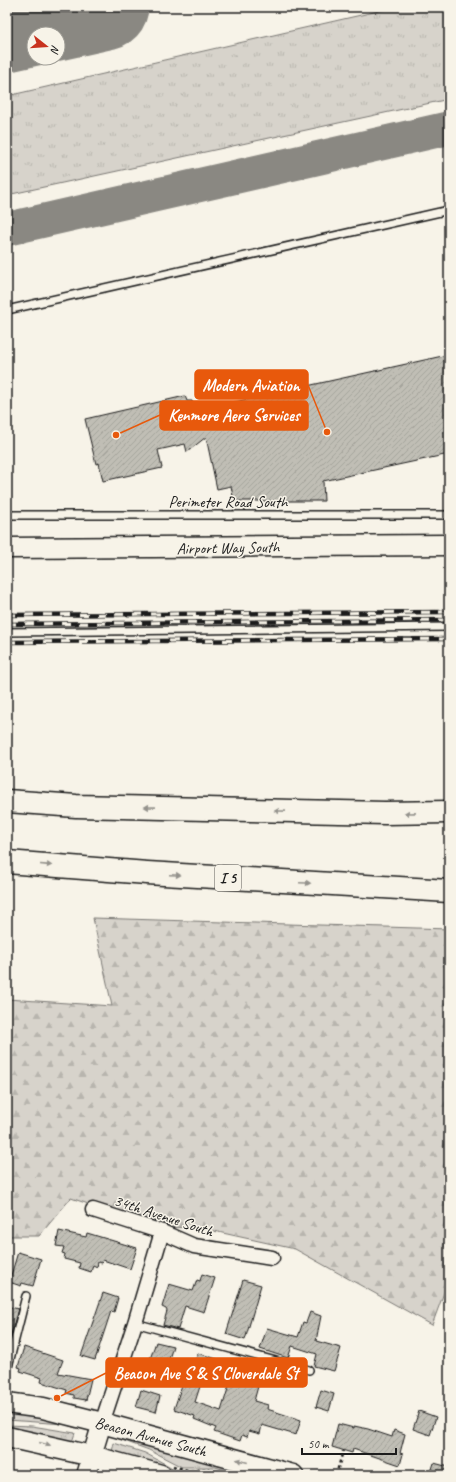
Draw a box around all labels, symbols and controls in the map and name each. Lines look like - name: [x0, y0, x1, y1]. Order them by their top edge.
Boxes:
- north arrow: [26, 26, 66, 66]
- text: N: [47, 44, 63, 56]
- callout: Modern Aviation: [195, 370, 308, 399]
- text: Modern Aviation: [202, 375, 301, 396]
- callout: Kenmore Aero Services: [160, 401, 308, 430]
- text: Kenmore Aero Services: [168, 405, 302, 426]
- street label: Perimeter Road South: [168, 492, 289, 512]
- street label: Airport Way South: [176, 537, 281, 559]
- one-way arrow: [144, 804, 156, 811]
- one-way arrow: [273, 808, 286, 814]
- one-way arrow: [403, 810, 416, 816]
- one-way arrow: [40, 861, 52, 868]
- road number: I 5: [215, 865, 241, 891]
- one-way arrow: [169, 872, 182, 878]
- one-way arrow: [299, 879, 311, 886]
- street label: 34th Avenue South: [111, 1190, 217, 1242]
- callout: Beacon Ave S & S Cloverdale St: [106, 1358, 307, 1387]
- text: Beacon Ave S & S Cloverdale St: [114, 1363, 301, 1384]
- street label: Beacon Avenue South: [93, 1412, 209, 1462]
- scale bar: [302, 1430, 396, 1456]
- text: 50 m: [308, 1436, 330, 1452]
- one-way arrow: [39, 1442, 51, 1448]
- one-way arrow: [236, 1458, 248, 1464]

